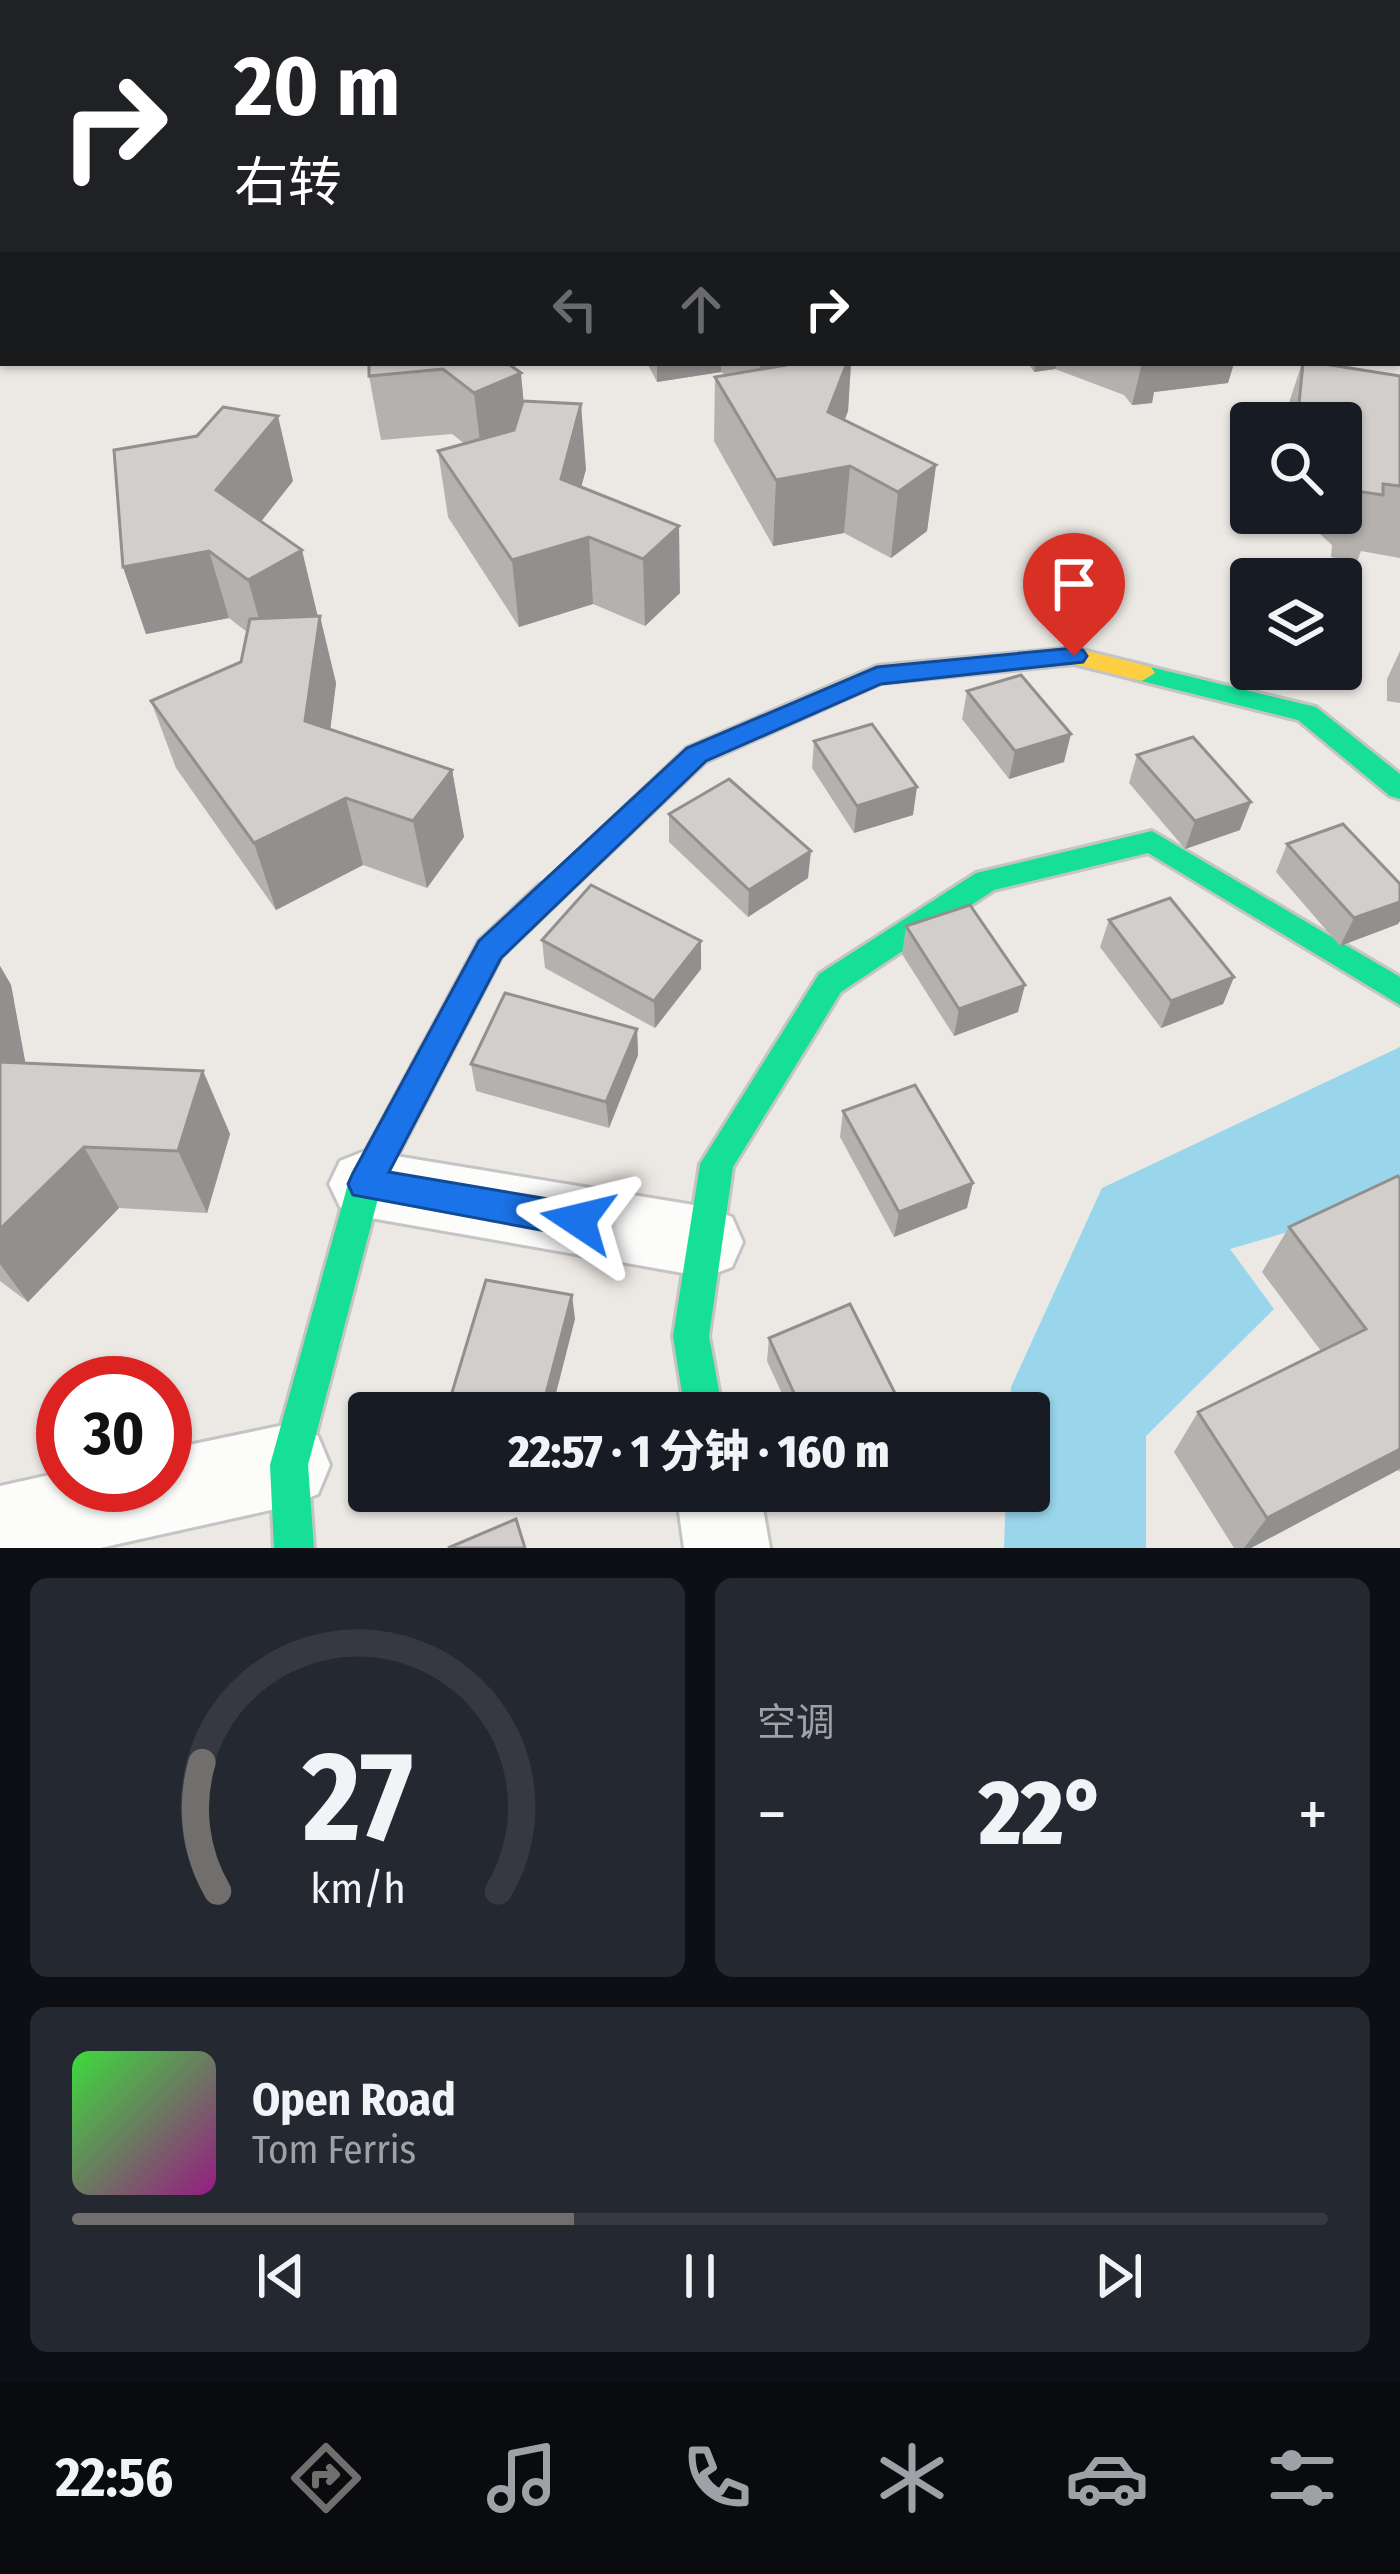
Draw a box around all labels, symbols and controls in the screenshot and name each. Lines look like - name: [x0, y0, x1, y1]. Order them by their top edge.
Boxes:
- text: 20 m: [234, 36, 400, 137]
- icon: right: [36, 48, 192, 204]
- text: 右转: [234, 151, 342, 215]
- icon: left: [542, 276, 608, 342]
- icon: ahead: [668, 276, 734, 342]
- icon: right: [794, 276, 860, 342]
- map controls: [1230, 402, 1362, 690]
- button: search: [1230, 402, 1362, 534]
- pin: [1023, 533, 1125, 656]
- icon: arrive: [1041, 551, 1107, 617]
- button: layers: [1230, 558, 1362, 690]
- position arrow: [515, 1157, 641, 1283]
- speed limit sign: 30: [36, 1356, 192, 1512]
- text: 22:57 · 1 分钟 · 160 m: [509, 1425, 889, 1479]
- text: 空调: [757, 1700, 835, 1746]
- text: 27: [301, 1723, 413, 1873]
- text: 22°: [979, 1760, 1106, 1868]
- text: −: [757, 1775, 787, 1854]
- text: +: [1298, 1775, 1328, 1854]
- text: km/h: [310, 1862, 405, 1913]
- text: Open Road: [252, 2073, 456, 2127]
- text: Tom Ferris: [252, 2127, 416, 2173]
- icon: previous: [248, 2243, 314, 2309]
- icon: pause: [667, 2243, 733, 2309]
- icon: next: [1086, 2243, 1152, 2309]
- icon: directions: [284, 2436, 368, 2520]
- icon: music: [480, 2436, 564, 2520]
- icon: phone: [675, 2436, 759, 2520]
- icon: climate: [870, 2436, 954, 2520]
- icon: car: [1065, 2436, 1149, 2520]
- icon: filters: [1260, 2436, 1344, 2520]
- text: 22:56: [56, 2446, 173, 2510]

